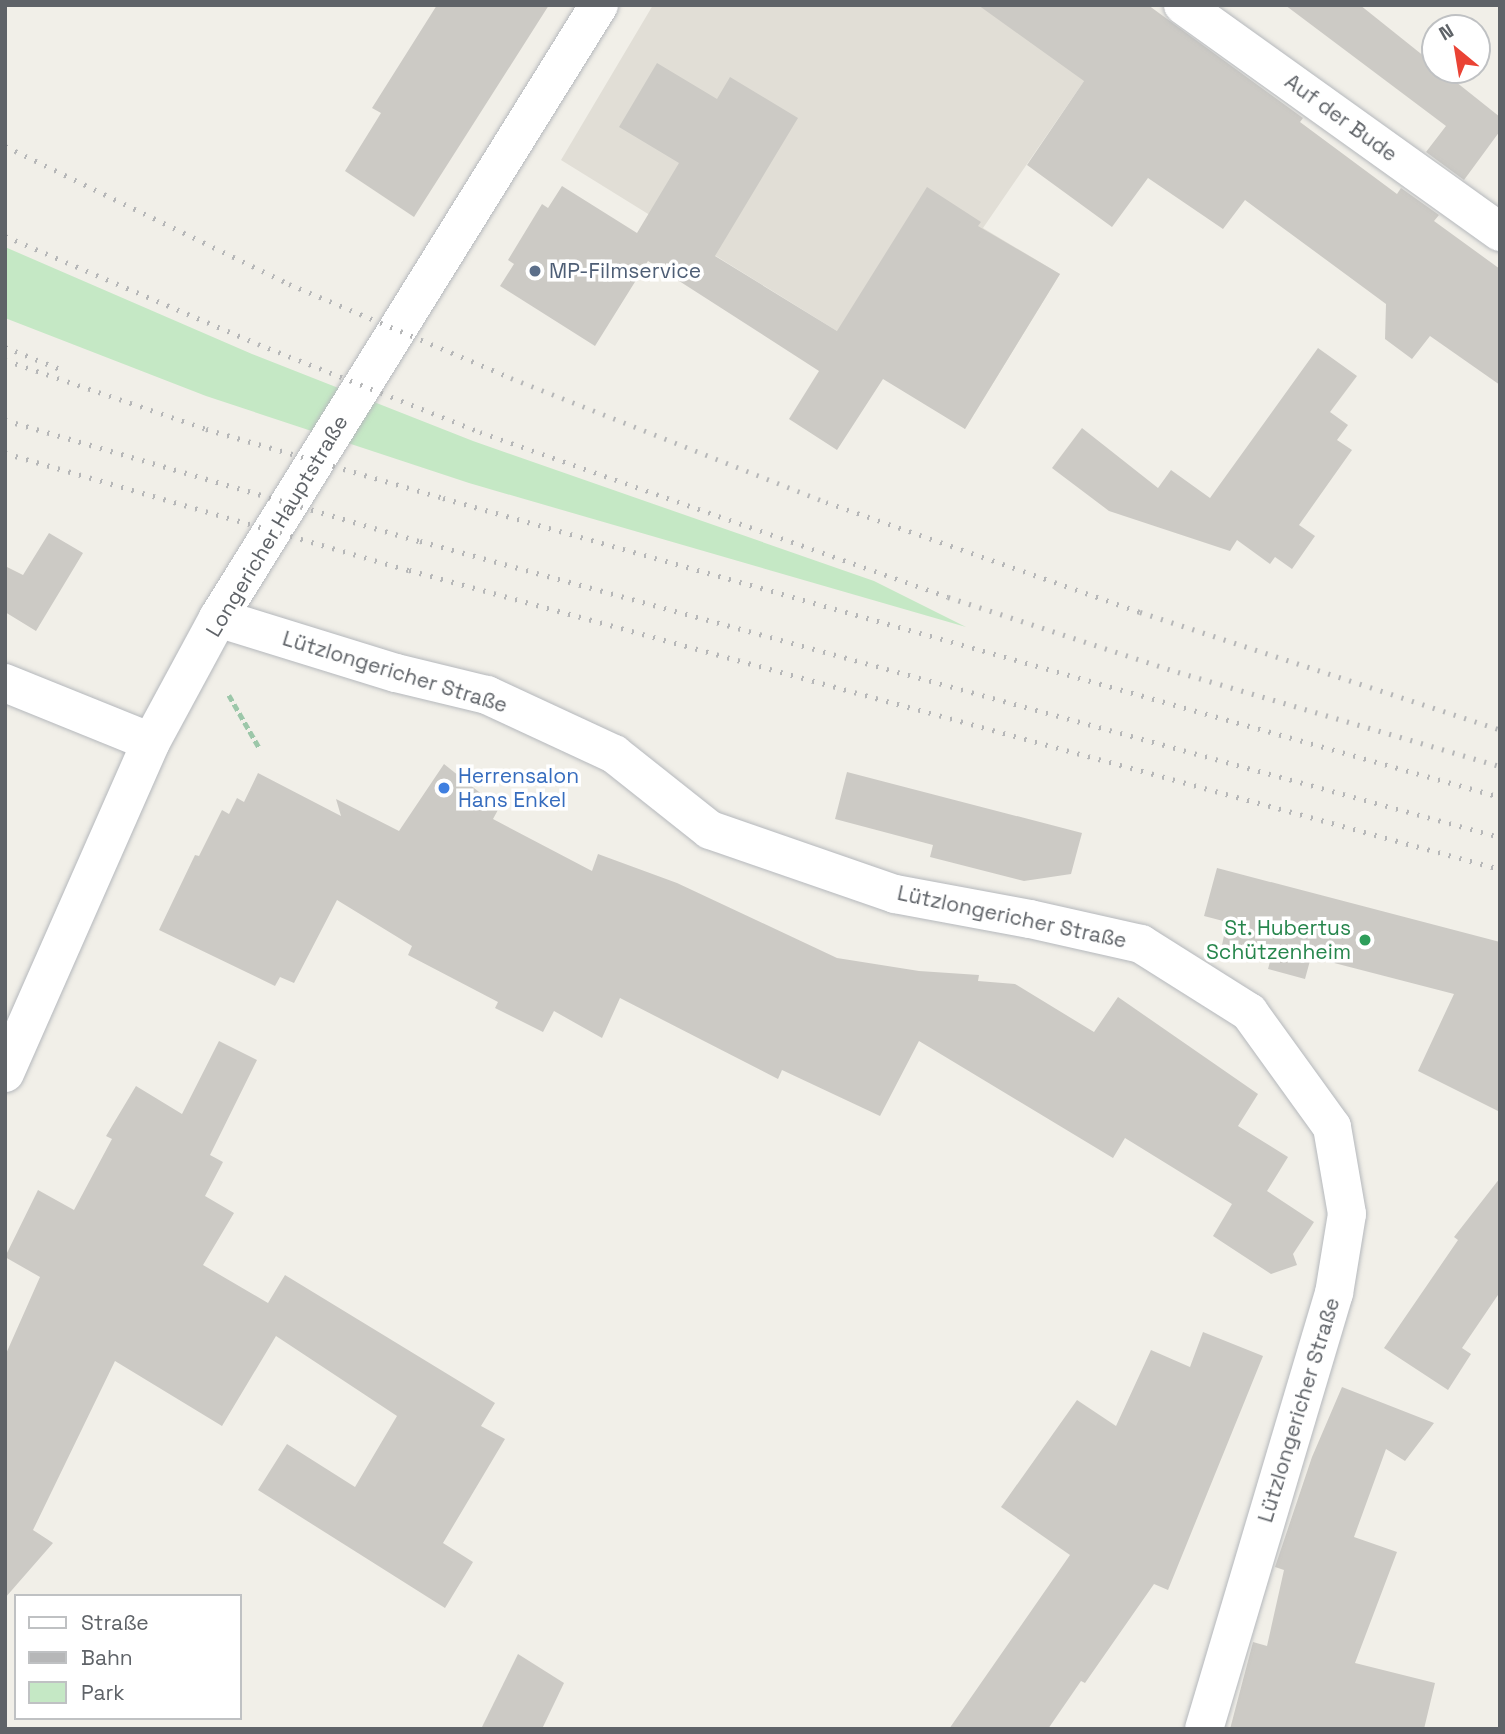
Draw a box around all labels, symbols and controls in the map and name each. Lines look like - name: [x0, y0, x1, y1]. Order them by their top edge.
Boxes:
- north arrow: [1421, 14, 1491, 84]
- text: N: [1434, 18, 1458, 46]
- street label: Auf der Bude: [1280, 69, 1402, 167]
- place label: MP-Filmservice: [549, 258, 701, 284]
- marker: MP-Filmservice: [527, 263, 543, 279]
- street label: Longericher Hauptstraße: [201, 411, 353, 641]
- street label: Lützlongericher Straße: [280, 626, 510, 718]
- place label: Herrensalon Hans Enkel: [458, 763, 579, 813]
- marker: Herrensalon Hans Enkel: [436, 780, 452, 796]
- street label: Lützlongericher Straße: [895, 880, 1129, 954]
- place label: St. Hubertus Schützenheim: [1206, 915, 1351, 965]
- marker: St. Hubertus Schützenheim: [1357, 932, 1373, 948]
- street label: Lützlongericher Straße: [1253, 1295, 1345, 1525]
- legend: [14, 1594, 242, 1720]
- text: Straße: [81, 1609, 149, 1636]
- text: Bahn: [81, 1644, 133, 1671]
- text: Park: [81, 1679, 125, 1706]

